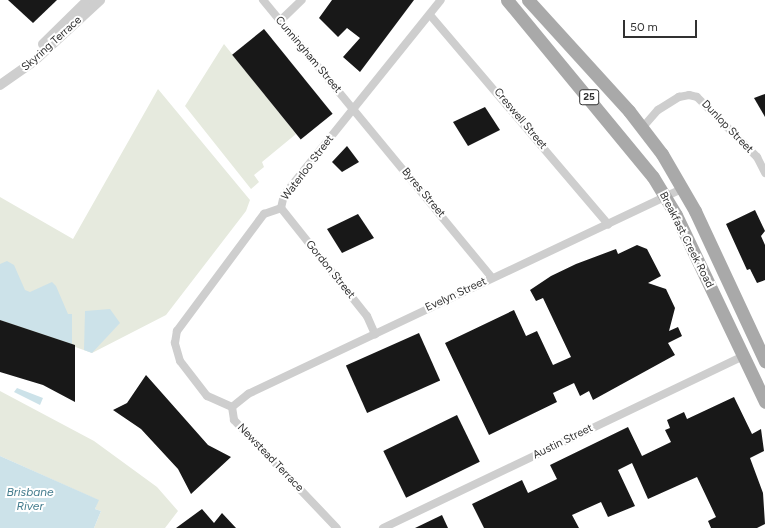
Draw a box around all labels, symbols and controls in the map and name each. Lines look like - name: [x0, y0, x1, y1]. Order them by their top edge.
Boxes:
- scale bar: [625, 12, 699, 38]
- street label: Skyring Terrace: [19, 14, 85, 74]
- street label: Cunningham Street: [272, 14, 344, 96]
- text: 50 m: [630, 20, 658, 34]
- street label: Creswell Street: [491, 86, 549, 152]
- road number: 25: [579, 89, 599, 105]
- street label: Dunlop Street: [698, 98, 756, 156]
- street label: Waterloo Street: [279, 133, 337, 203]
- street label: Byres Street: [398, 165, 448, 221]
- street label: Breakfast Creek Road: [656, 190, 716, 290]
- street label: Gordon Street: [303, 238, 357, 302]
- street label: Evelyn Street: [423, 275, 489, 315]
- street label: Newstead Terrace: [234, 421, 306, 495]
- street label: Austin Street: [531, 422, 595, 462]
- water label: Brisbane River: [6, 486, 54, 514]

